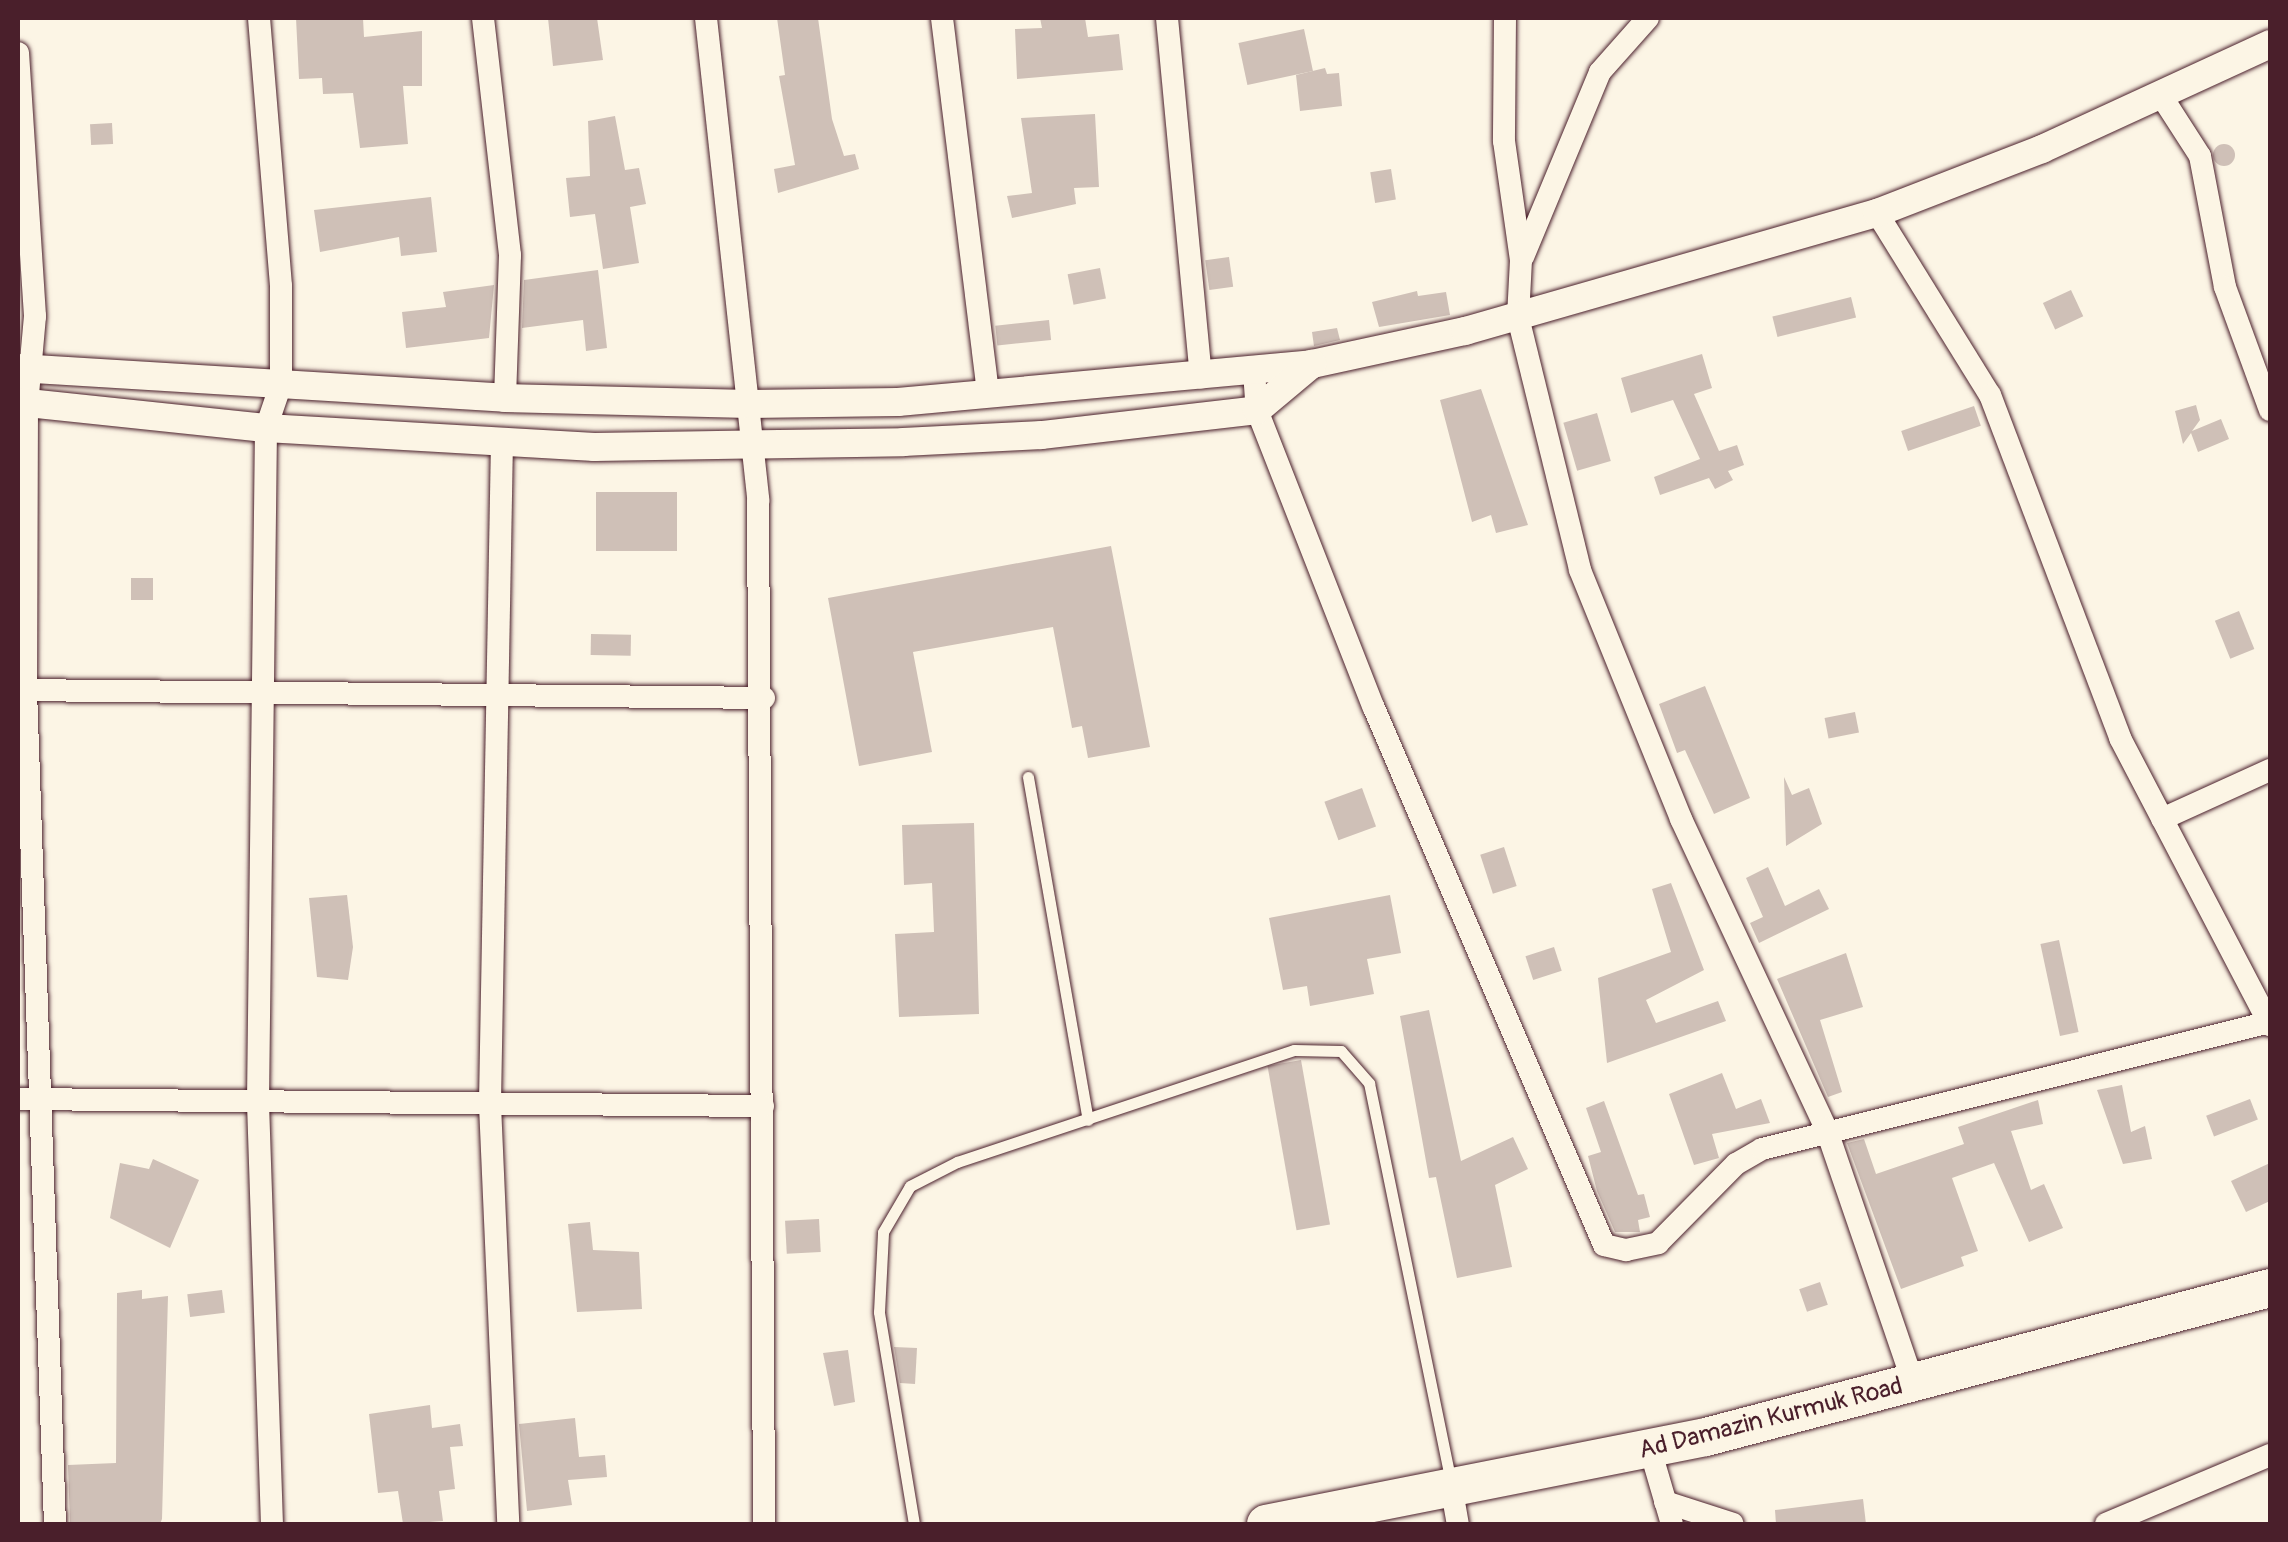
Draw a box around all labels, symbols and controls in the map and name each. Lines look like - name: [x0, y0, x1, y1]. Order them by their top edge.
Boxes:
- street label: Ad Damazin Kurmuk Road: [1636, 1372, 1906, 1466]

